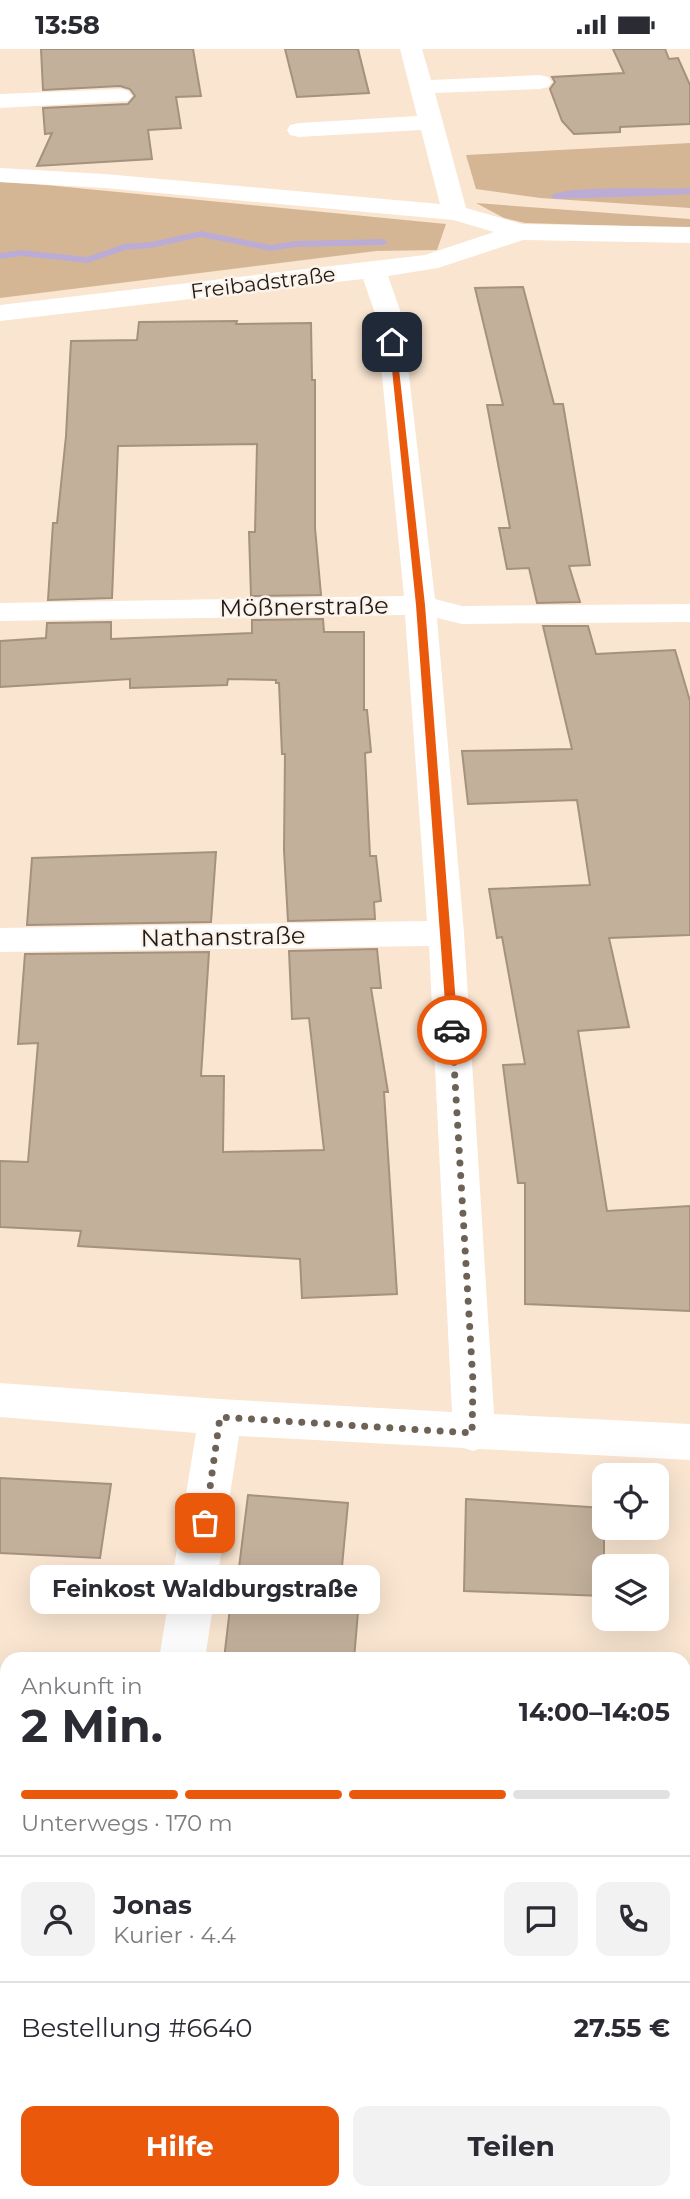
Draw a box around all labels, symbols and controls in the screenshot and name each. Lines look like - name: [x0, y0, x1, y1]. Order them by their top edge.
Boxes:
- text: 13:58: [35, 9, 100, 41]
- street label: Freibadstraße: [189, 261, 337, 304]
- pin: [362, 312, 422, 372]
- icon: home: [373, 323, 411, 361]
- street label: Mößnerstraße: [219, 591, 389, 622]
- street label: Nathanstraße: [140, 921, 306, 952]
- courier: [417, 995, 487, 1065]
- icon: car: [433, 1011, 471, 1049]
- map controls: [592, 1463, 669, 1631]
- button: locate: [592, 1463, 669, 1540]
- pin: [175, 1493, 235, 1553]
- icon: bag: [186, 1504, 224, 1542]
- button: layers: [592, 1554, 669, 1631]
- callout: Feinkost Waldburgstraße: [30, 1565, 380, 1614]
- text: Feinkost Waldburgstraße: [52, 1575, 358, 1603]
- text: Ankunft in: [21, 1672, 142, 1700]
- text: 14:00–14:05: [519, 1696, 670, 1728]
- text: 2 Min.: [21, 1697, 163, 1754]
- text: Unterwegs · 170 m: [21, 1809, 233, 1837]
- button: person: [21, 1882, 95, 1956]
- button: chat: [504, 1882, 578, 1956]
- button: phone: [596, 1882, 670, 1956]
- text: Jonas: [113, 1889, 192, 1921]
- text: Kurier · 4.4: [113, 1921, 236, 1949]
- text: Bestellung #6640: [21, 2012, 253, 2044]
- text: 27.55 €: [574, 2012, 670, 2044]
- button: Hilfe: [21, 2106, 339, 2186]
- button: Teilen: [353, 2106, 670, 2186]

